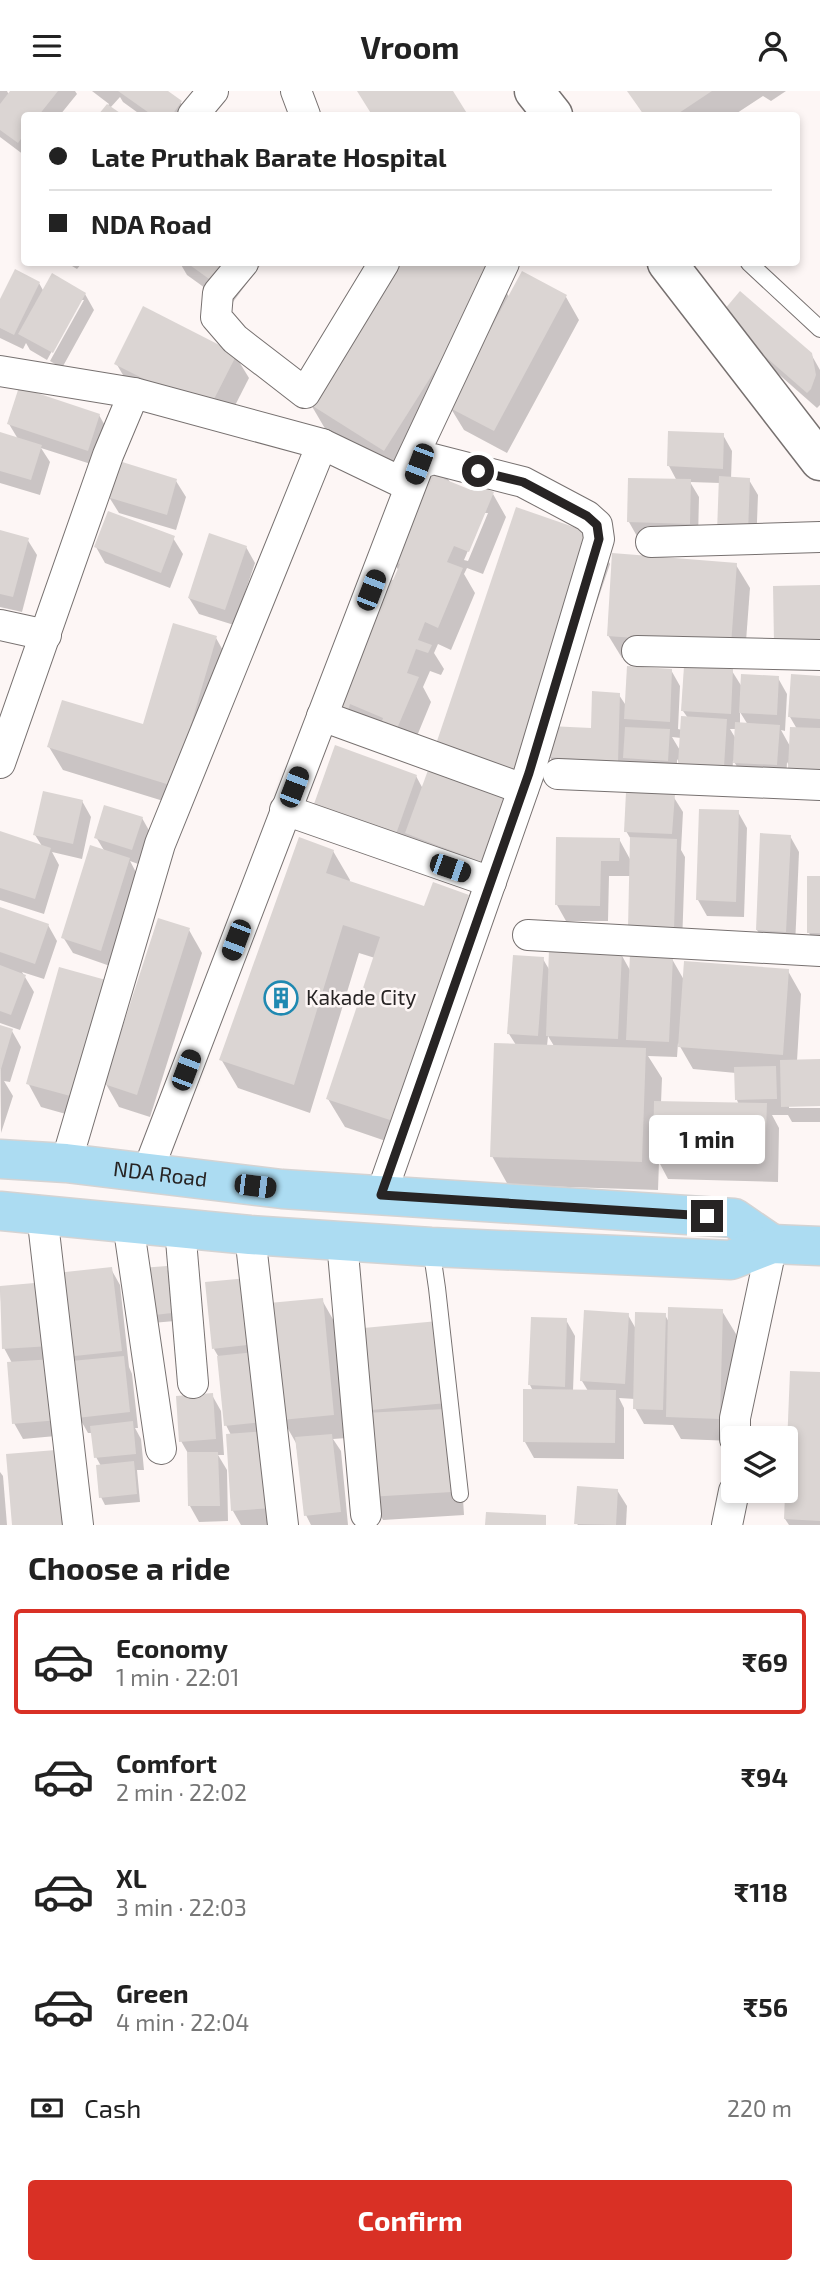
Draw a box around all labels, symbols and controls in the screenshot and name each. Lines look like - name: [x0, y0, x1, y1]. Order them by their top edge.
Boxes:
- icon: menu: [28, 27, 66, 65]
- text: Vroom: [360, 27, 460, 65]
- icon: person: [754, 27, 792, 65]
- text: Late Pruthak Barate Hospital: [91, 141, 447, 172]
- text: NDA Road: [91, 208, 212, 239]
- car: [402, 441, 437, 487]
- route start: [462, 455, 494, 487]
- car: [354, 567, 389, 613]
- car: [277, 764, 312, 810]
- car: [427, 851, 474, 885]
- car: [219, 917, 254, 963]
- building icon: Kakade City: [262, 979, 300, 1017]
- place label: Kakade City: [306, 984, 416, 1009]
- car: [169, 1047, 204, 1093]
- callout: 1 min: [649, 1115, 765, 1163]
- text: 1 min: [679, 1125, 735, 1153]
- street label: NDA Road: [112, 1155, 209, 1191]
- car: [233, 1173, 278, 1199]
- route end: [691, 1200, 723, 1232]
- map controls: [721, 1426, 798, 1503]
- button: layers: [721, 1426, 798, 1503]
- text: Choose a ride: [28, 1548, 231, 1586]
- icon: car: [32, 1630, 95, 1693]
- text: Economy: [116, 1632, 228, 1663]
- text: ₹69: [742, 1646, 788, 1677]
- text: 1 min · 22:01: [116, 1663, 240, 1691]
- icon: car: [32, 1745, 95, 1808]
- text: Comfort: [116, 1747, 217, 1778]
- text: ₹94: [741, 1761, 788, 1792]
- text: 2 min · 22:02: [116, 1778, 247, 1806]
- icon: car: [32, 1860, 95, 1923]
- text: XL: [116, 1862, 147, 1893]
- text: ₹118: [734, 1876, 788, 1907]
- text: 3 min · 22:03: [116, 1893, 247, 1921]
- icon: car: [32, 1975, 95, 2038]
- text: Green: [116, 1977, 189, 2008]
- text: ₹56: [743, 1991, 788, 2022]
- text: 4 min · 22:04: [116, 2008, 249, 2036]
- icon: cash: [28, 2089, 66, 2127]
- text: Cash: [84, 2092, 141, 2123]
- text: 220 m: [727, 2094, 792, 2122]
- button: Confirm: [28, 2180, 792, 2260]

